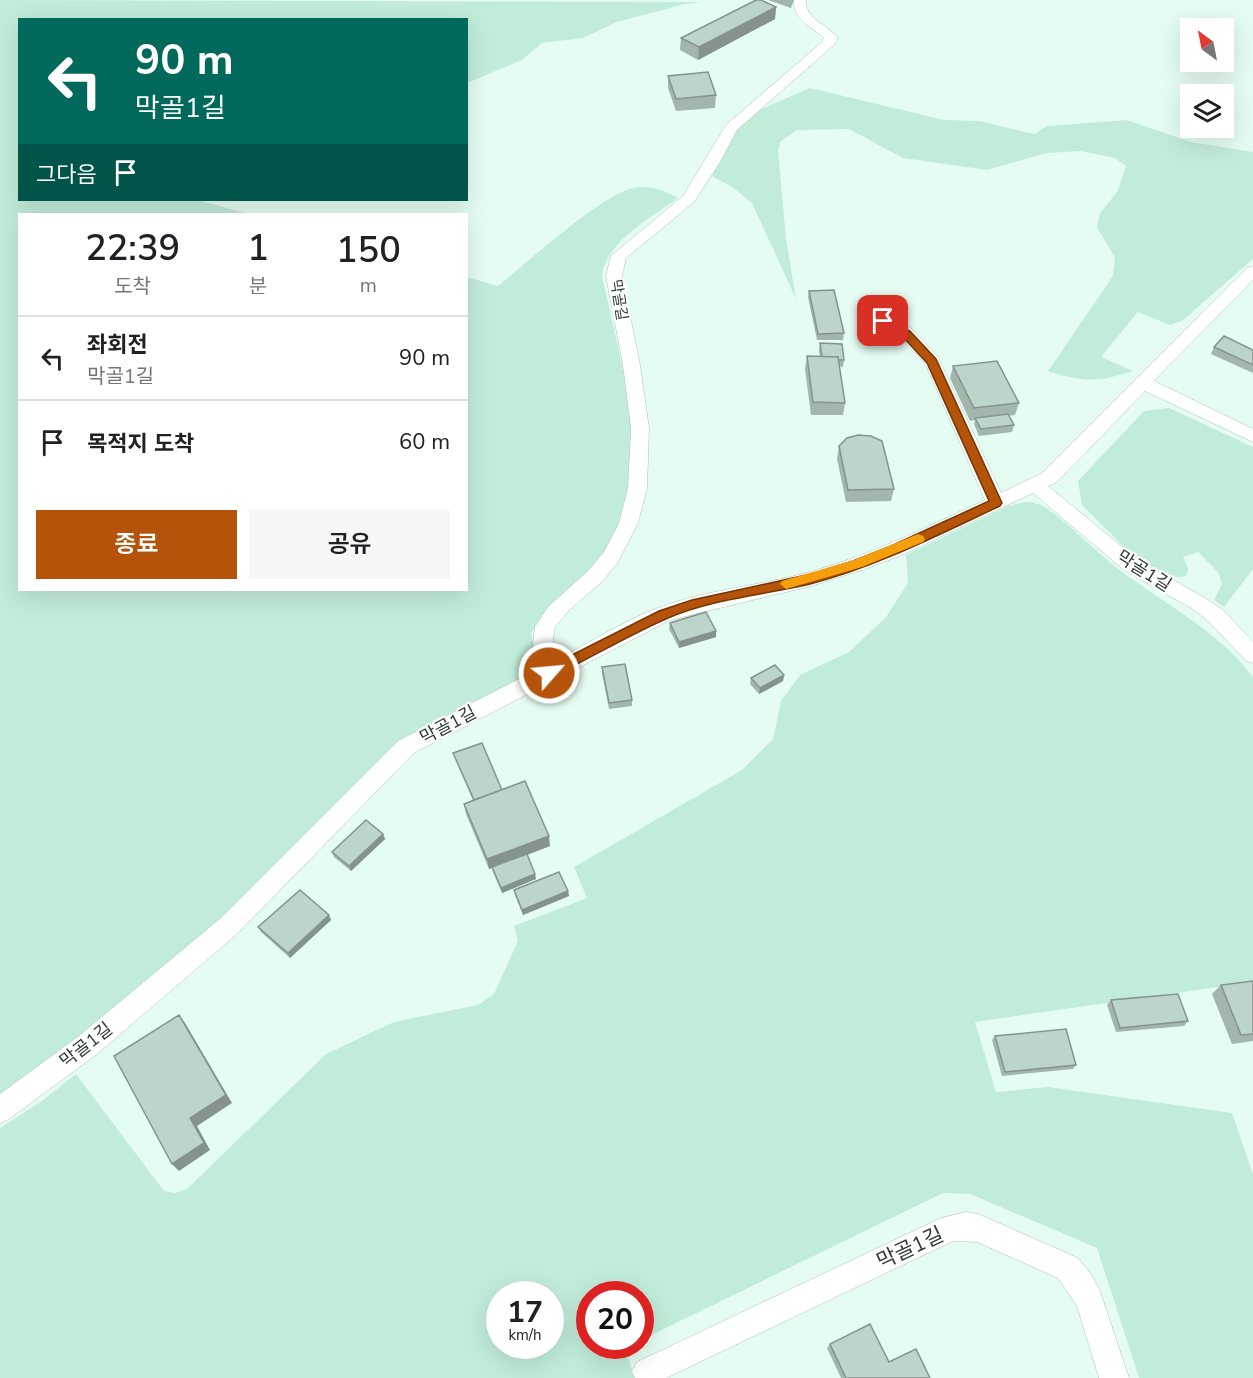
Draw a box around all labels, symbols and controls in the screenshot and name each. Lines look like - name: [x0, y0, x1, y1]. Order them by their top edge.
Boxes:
- north arrow: [1180, 18, 1234, 72]
- map controls: [1180, 18, 1234, 138]
- text: 90 m: [135, 32, 234, 89]
- icon: left: [36, 42, 114, 120]
- button: layers: [1180, 84, 1234, 138]
- text: 막골1길: [135, 90, 226, 127]
- icon: arrive: [109, 156, 142, 189]
- text: 그다음: [36, 160, 97, 190]
- text: 22:39: [85, 224, 180, 273]
- text: 1: [247, 224, 269, 273]
- text: 150: [336, 226, 401, 275]
- text: m: [360, 272, 377, 299]
- text: 도착: [114, 273, 151, 300]
- text: 분: [249, 273, 267, 300]
- street label: 막골길: [606, 278, 632, 322]
- pin: [857, 295, 908, 346]
- icon: arrive: [866, 304, 899, 337]
- text: 좌회전: [87, 330, 148, 360]
- icon: left: [36, 342, 69, 375]
- text: 90 m: [399, 343, 450, 373]
- text: 막골1길: [87, 363, 154, 390]
- icon: arrive: [36, 426, 69, 459]
- text: 60 m: [399, 427, 450, 457]
- text: 목적지 도착: [87, 429, 194, 459]
- button: 종료: [36, 510, 237, 579]
- button: 공유: [249, 510, 450, 579]
- street label: 막골1길: [1112, 545, 1176, 597]
- position arrow: [517, 641, 581, 705]
- street label: 막골1길: [416, 700, 480, 750]
- street label: 막골1길: [55, 1017, 117, 1073]
- street label: 막골1길: [872, 1220, 948, 1276]
- speed limit sign: 20: [576, 1281, 654, 1359]
- text: 17: [507, 1292, 543, 1333]
- text: km/h: [508, 1325, 542, 1345]

